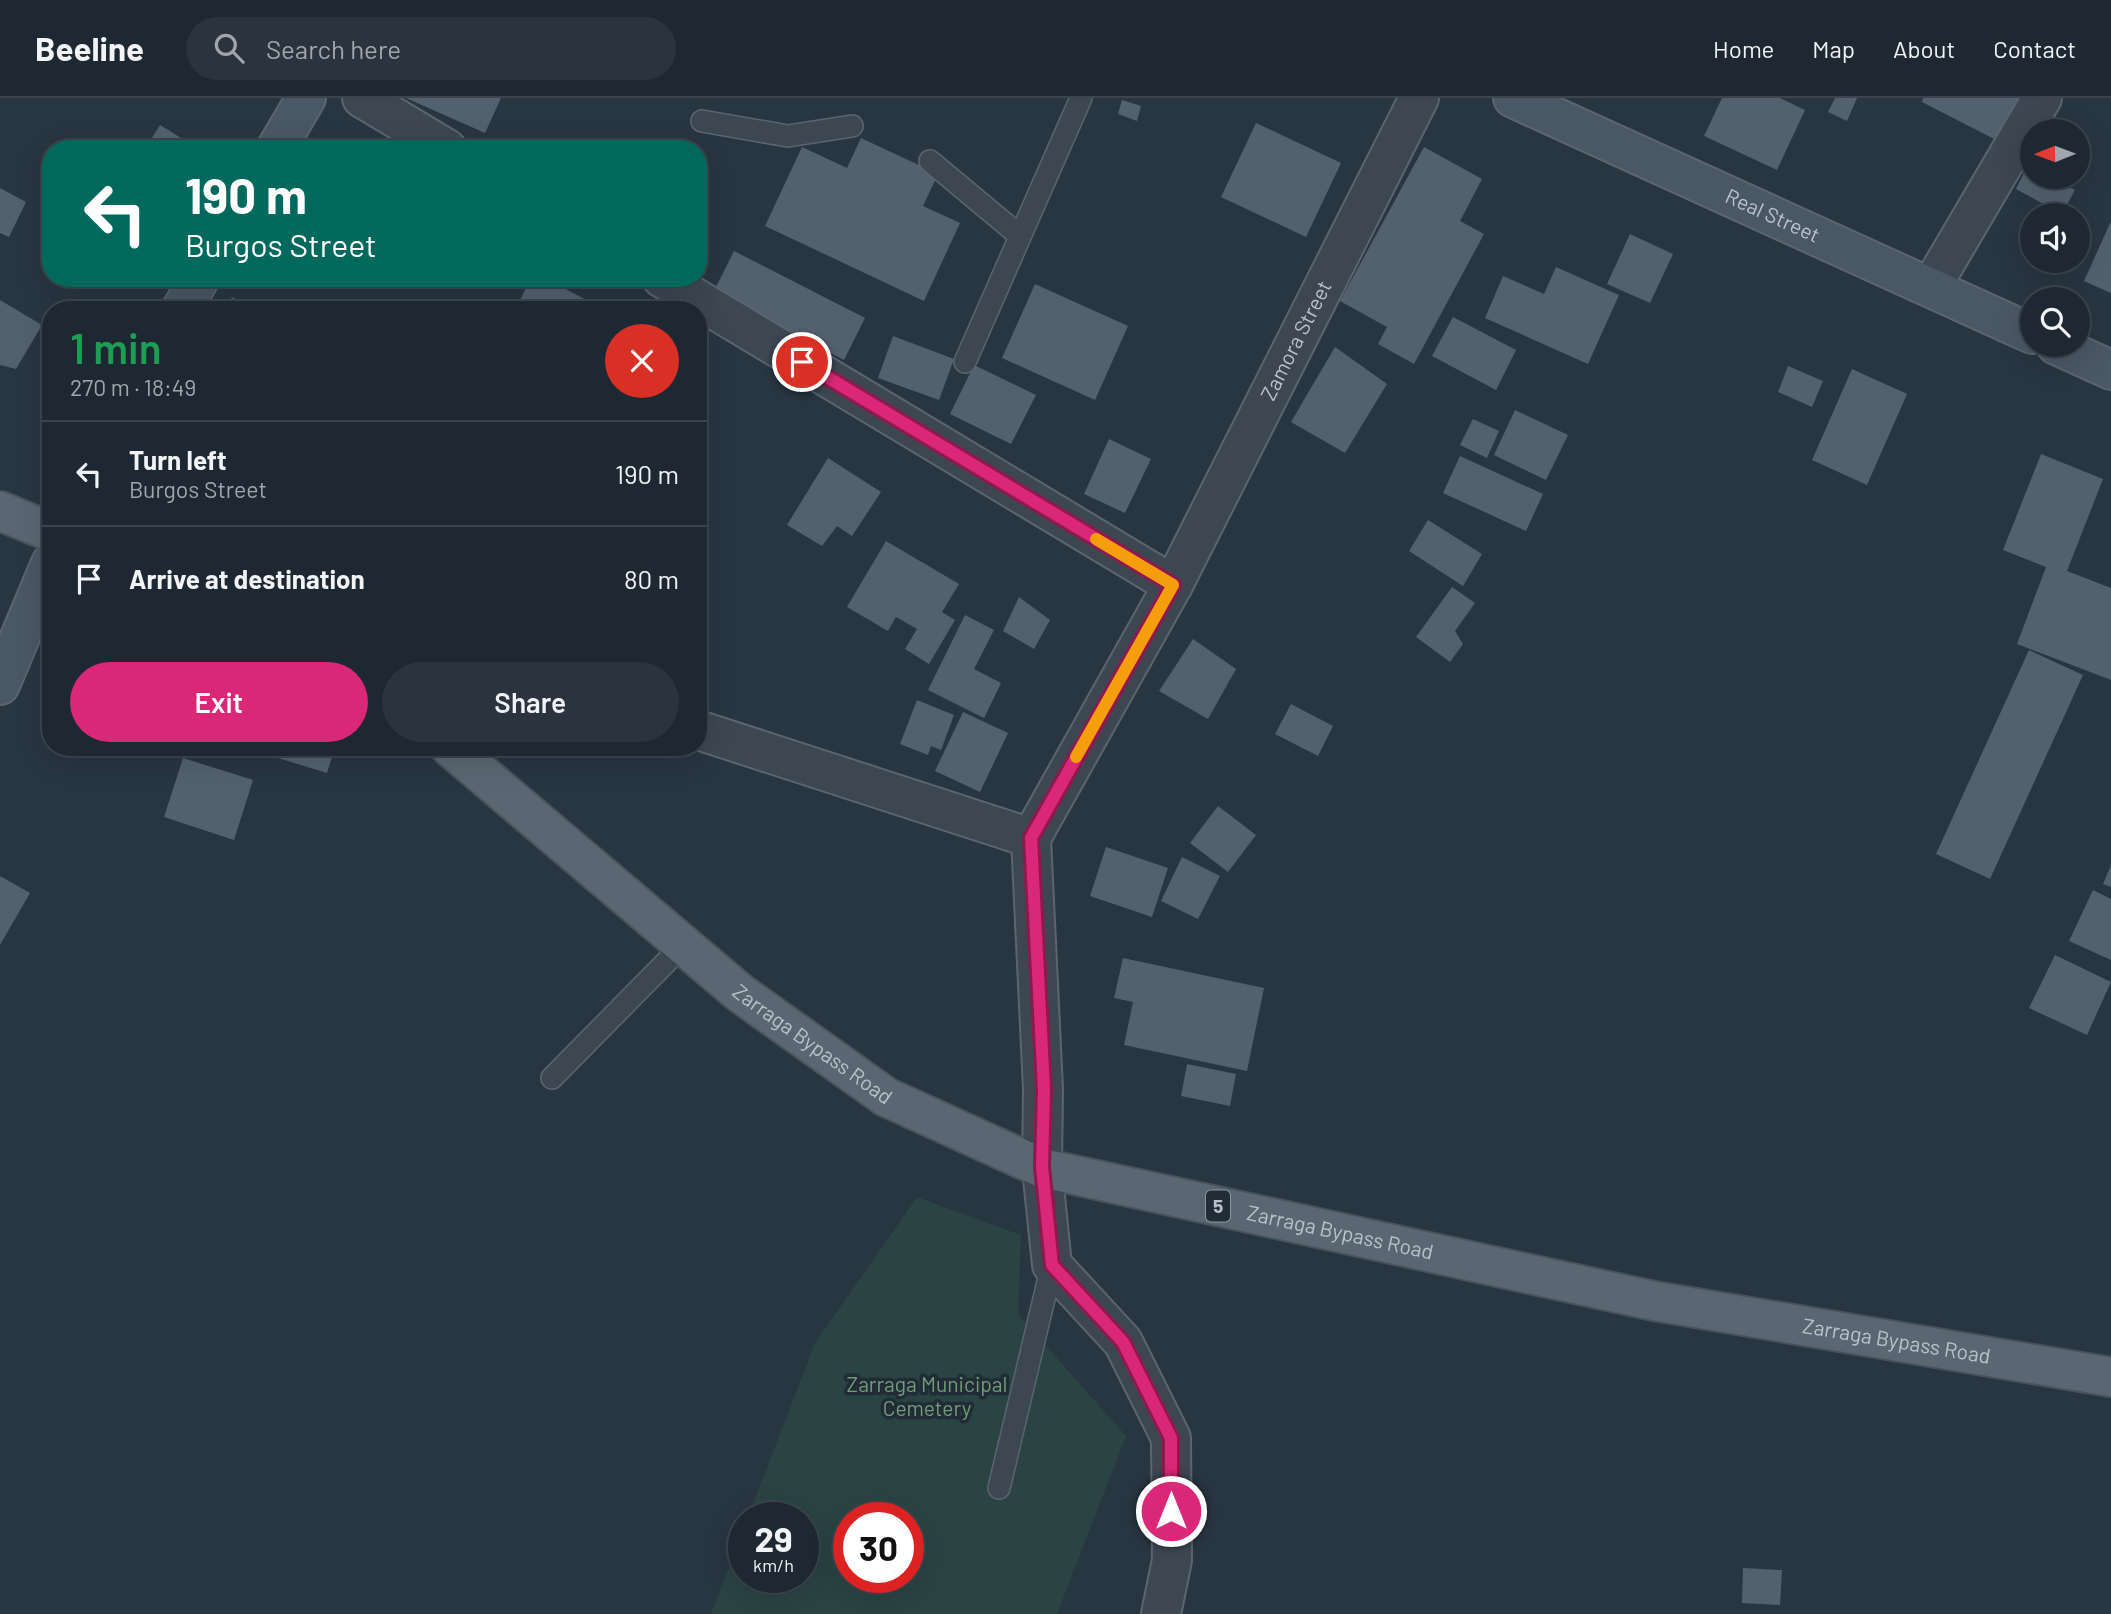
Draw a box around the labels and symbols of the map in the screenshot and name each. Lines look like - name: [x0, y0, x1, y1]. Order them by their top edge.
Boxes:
- north arrow: [2020, 119, 2090, 189]
- street label: Real Street: [1722, 182, 1824, 247]
- street label: Zamora Street: [1254, 276, 1336, 404]
- pin: [772, 332, 832, 392]
- street label: Zarraga Bypass Road: [728, 978, 898, 1109]
- road number: 5: [1206, 1190, 1230, 1222]
- street label: Zarraga Bypass Road: [1245, 1199, 1436, 1264]
- street label: Zarraga Bypass Road: [1801, 1312, 1992, 1368]
- park label: Zarraga Municipal Cemetery: [847, 1371, 1007, 1420]
- position arrow: [1134, 1474, 1208, 1548]
- speed limit sign: 30: [833, 1502, 924, 1593]

